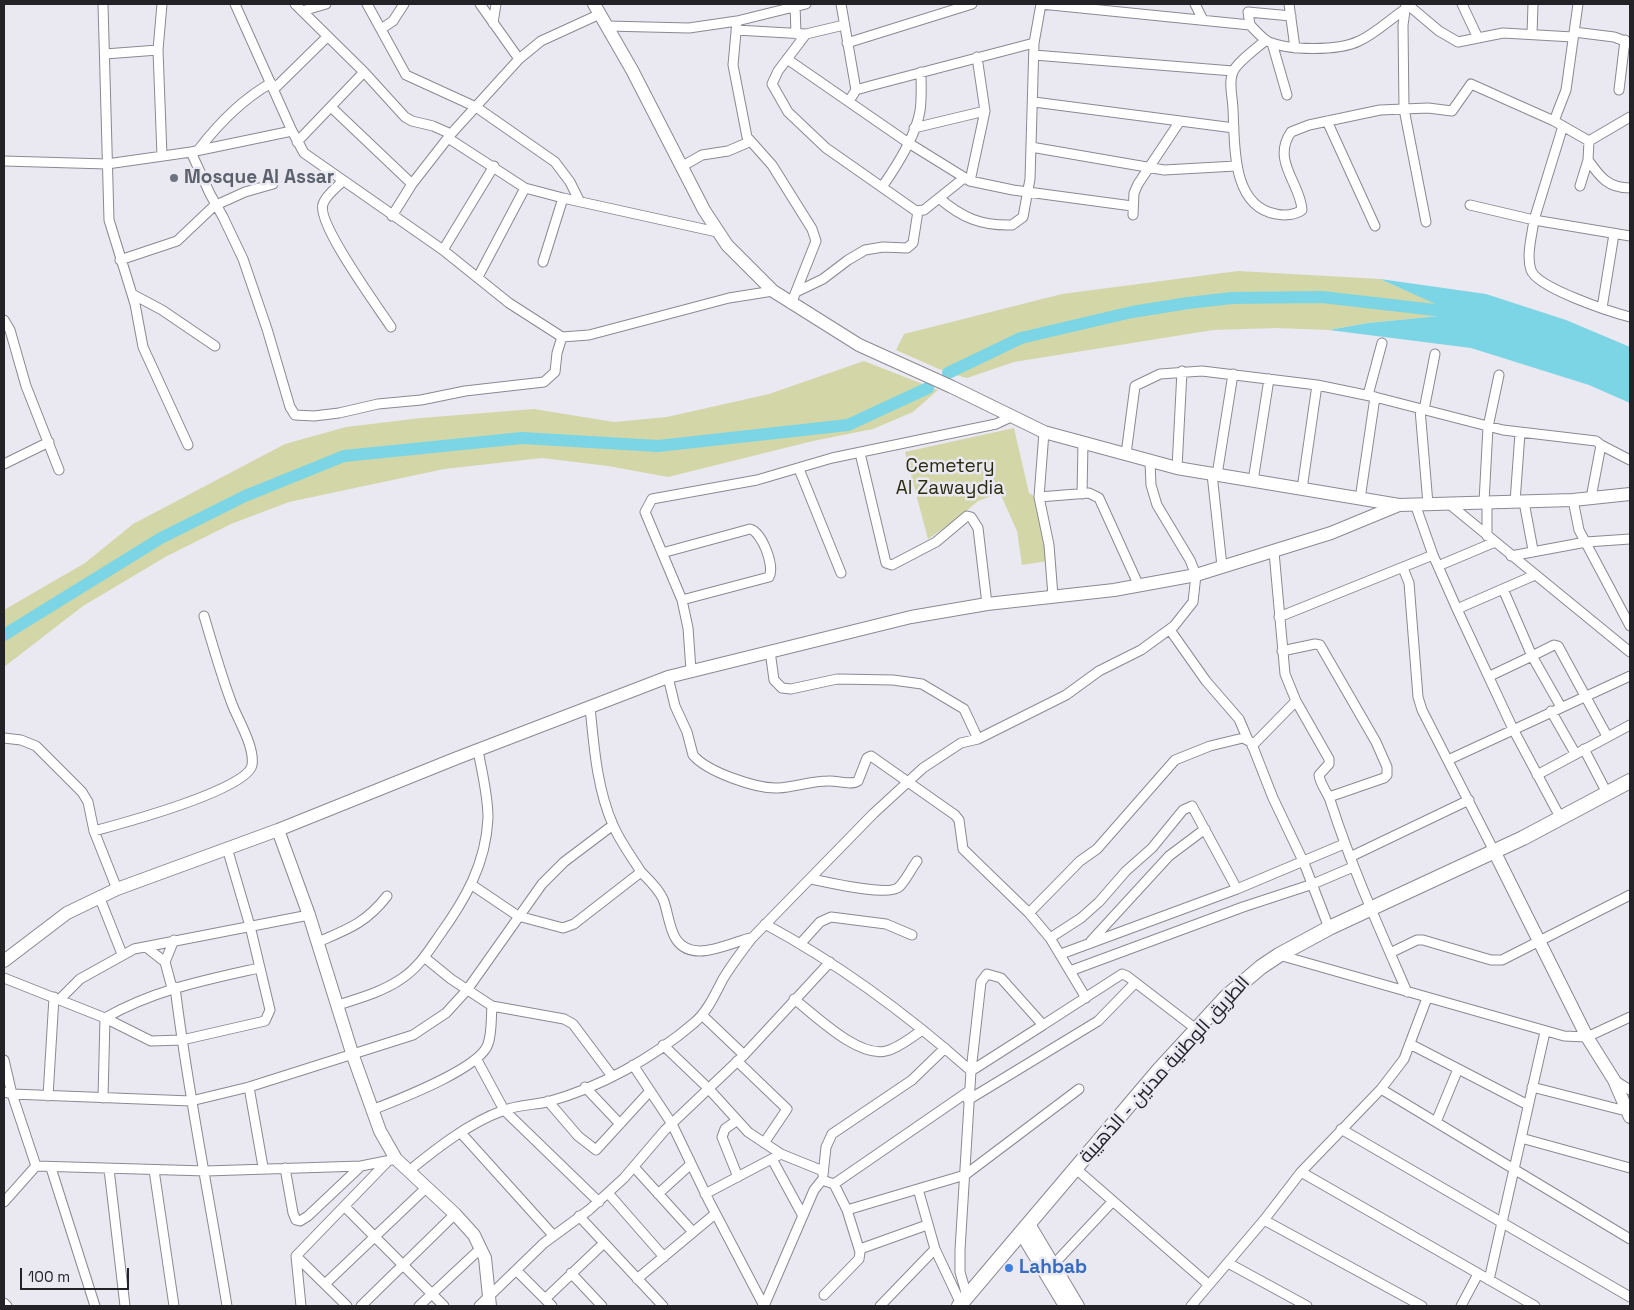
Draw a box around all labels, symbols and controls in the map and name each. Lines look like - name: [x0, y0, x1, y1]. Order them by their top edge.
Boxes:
- place label: Mosque Al Assar: [184, 167, 334, 189]
- marker: Mosque Al Assar: [168, 172, 180, 184]
- park label: Cemetery Al Zawaydia: [896, 456, 1004, 500]
- street label: الطريق الوطنية مدنين - الذهيبة: [1075, 972, 1255, 1168]
- place label: Lahbab: [1019, 1257, 1087, 1279]
- scale bar: [22, 1258, 131, 1290]
- marker: Lahbab: [1003, 1262, 1015, 1274]
- text: 100 m: [28, 1267, 70, 1286]

